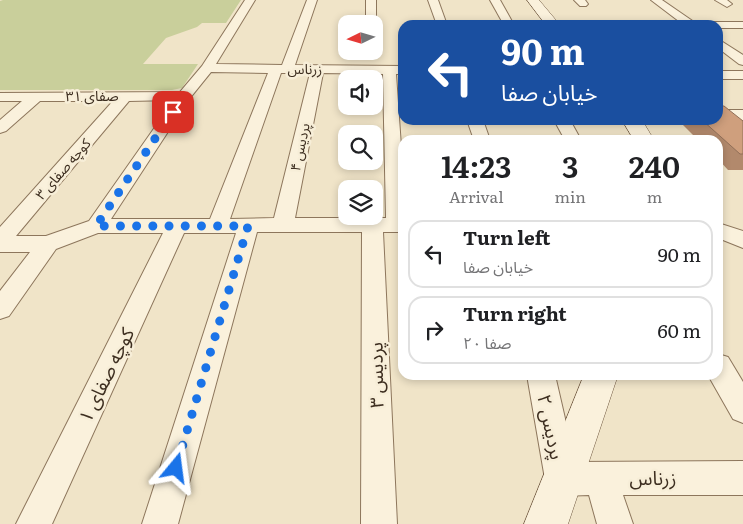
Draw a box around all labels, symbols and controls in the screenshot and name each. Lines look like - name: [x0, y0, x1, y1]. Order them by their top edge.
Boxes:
- north arrow: [338, 15, 382, 60]
- map controls: [338, 15, 383, 225]
- text: 90 m: [501, 24, 585, 76]
- icon: left: [418, 40, 483, 105]
- street label: زرناس: [288, 58, 323, 78]
- button: sound: [338, 70, 383, 115]
- text: خیابان صفا: [501, 75, 598, 108]
- street label: صفای ۳۱: [65, 85, 119, 105]
- pin: [152, 91, 194, 133]
- icon: arrive: [159, 98, 187, 126]
- street label: پردیس ۴: [284, 121, 315, 173]
- button: search: [338, 125, 383, 170]
- street label: کوچه صفای ۳: [30, 133, 95, 204]
- text: 14:23: [441, 143, 512, 187]
- text: 3: [562, 143, 578, 187]
- text: 240: [629, 143, 680, 187]
- button: layers: [338, 180, 383, 225]
- text: Arrival: [449, 184, 504, 208]
- text: min: [554, 184, 586, 208]
- text: m: [647, 184, 662, 208]
- text: Turn left: [463, 223, 550, 251]
- icon: left: [420, 240, 448, 268]
- text: 90 m: [658, 240, 701, 268]
- text: خیابان صفا: [463, 254, 533, 278]
- text: Turn right: [463, 299, 567, 327]
- icon: right: [420, 316, 448, 344]
- text: 60 m: [658, 316, 701, 344]
- street label: کوچه صفای ۱: [70, 321, 141, 427]
- text: صفا ۲۰: [463, 330, 512, 354]
- street label: پردیس ۳: [360, 342, 390, 408]
- street label: پردیس ۲: [531, 392, 573, 462]
- position arrow: [149, 441, 201, 493]
- street label: زرناس: [630, 463, 677, 491]

